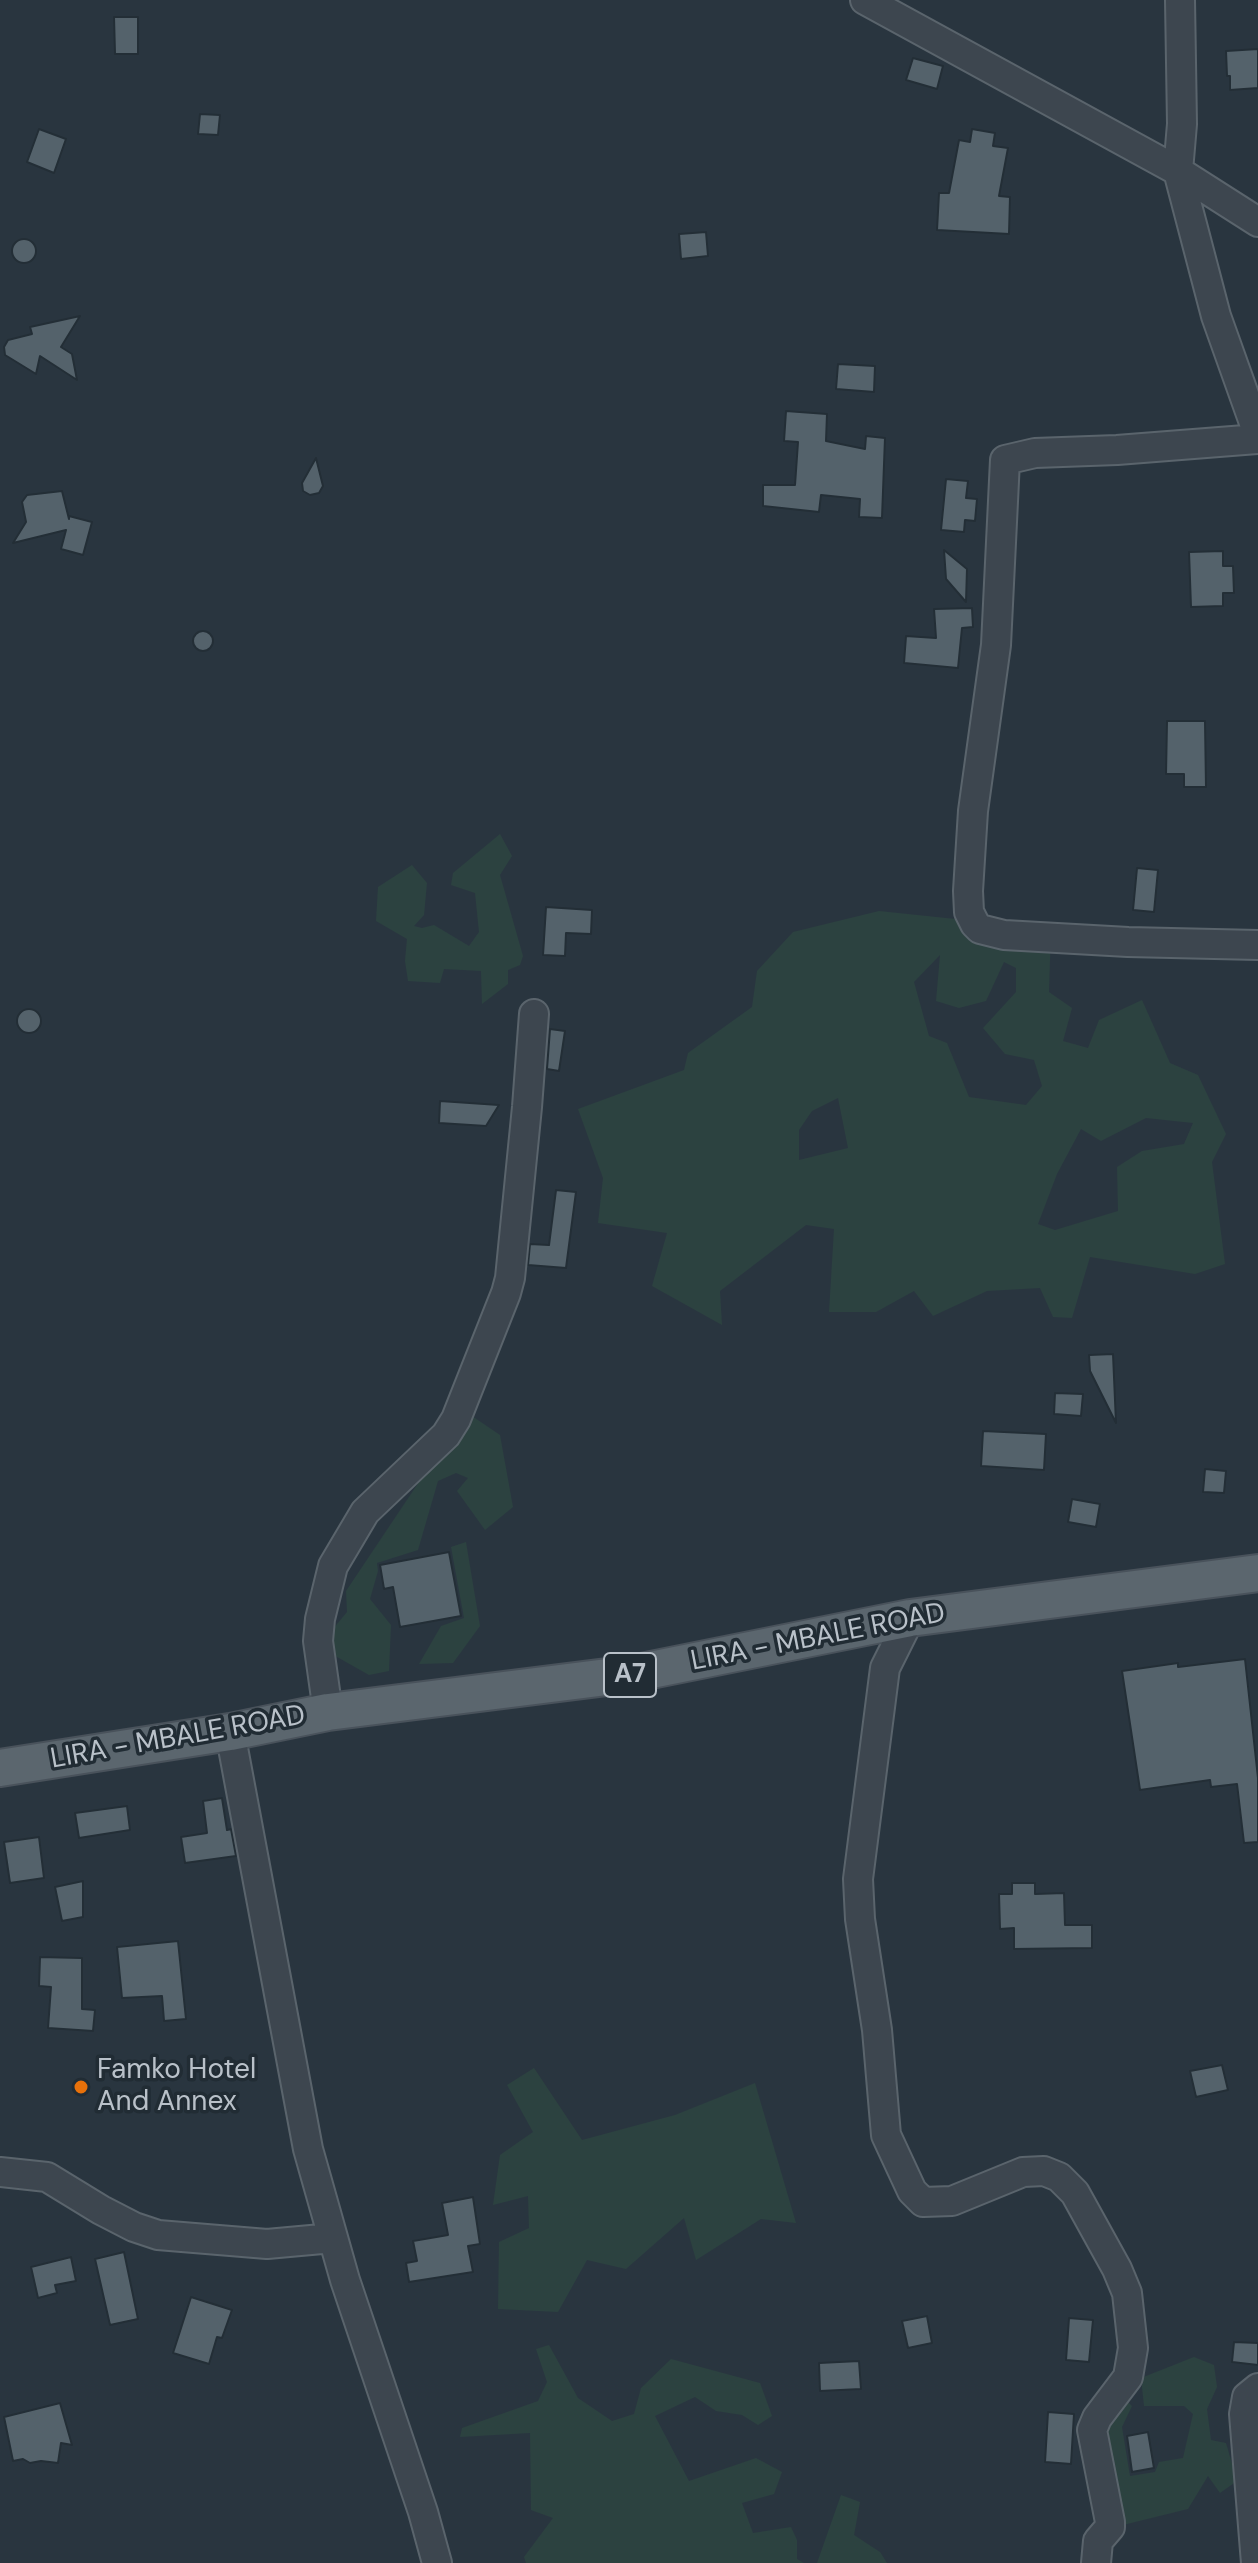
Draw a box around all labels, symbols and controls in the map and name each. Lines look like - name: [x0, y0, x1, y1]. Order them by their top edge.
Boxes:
- street label: LIRA - MBALE ROAD: [688, 1597, 948, 1679]
- road number: A7: [604, 1653, 656, 1697]
- street label: LIRA - MBALE ROAD: [48, 1699, 308, 1777]
- place label: Famko Hotel And Annex: [97, 2054, 256, 2120]
- marker: Famko Hotel And Annex: [72, 2078, 90, 2096]

